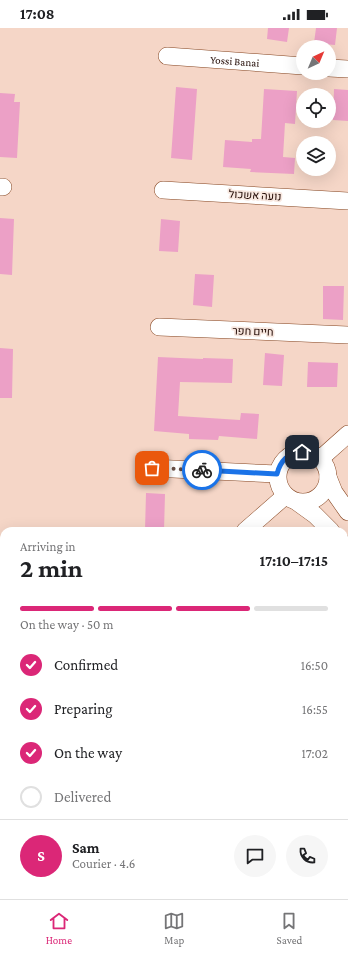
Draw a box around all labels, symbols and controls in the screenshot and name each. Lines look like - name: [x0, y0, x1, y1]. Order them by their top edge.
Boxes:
- text: 17:08: [20, 6, 55, 22]
- north arrow: [296, 40, 336, 80]
- map controls: [296, 40, 336, 176]
- street label: Yossi Banai: [210, 53, 260, 69]
- button: locate: [296, 88, 336, 128]
- button: layers: [296, 136, 336, 176]
- street label: נועה אשכול: [228, 188, 282, 202]
- street label: חיים חפר: [232, 324, 274, 338]
- pin: [285, 435, 319, 469]
- icon: home: [291, 441, 313, 463]
- courier: [182, 450, 222, 490]
- pin: [135, 451, 169, 485]
- icon: bag: [141, 457, 163, 479]
- icon: bike: [191, 459, 213, 481]
- text: Arriving in: [20, 539, 76, 554]
- text: 17:10–17:15: [259, 553, 328, 569]
- text: 2 min: [20, 554, 83, 583]
- text: On the way · 50 m: [20, 617, 113, 632]
- icon: check: [20, 654, 42, 676]
- text: Confirmed: [54, 657, 118, 673]
- text: 16:50: [301, 658, 328, 673]
- icon: check: [20, 698, 42, 720]
- text: Preparing: [54, 701, 113, 717]
- text: 16:55: [302, 702, 328, 717]
- icon: check: [20, 742, 42, 764]
- text: On the way: [54, 745, 122, 761]
- text: 17:02: [301, 746, 328, 761]
- text: Delivered: [54, 789, 111, 805]
- button: chat: [234, 835, 276, 877]
- button: phone: [286, 835, 328, 877]
- text: Sam: [72, 840, 100, 856]
- text: S: [37, 848, 45, 864]
- text: Courier · 4.6: [72, 856, 135, 871]
- tab: Home: [46, 910, 72, 946]
- tab: Map: [163, 910, 185, 946]
- tab: Saved: [277, 910, 302, 946]

